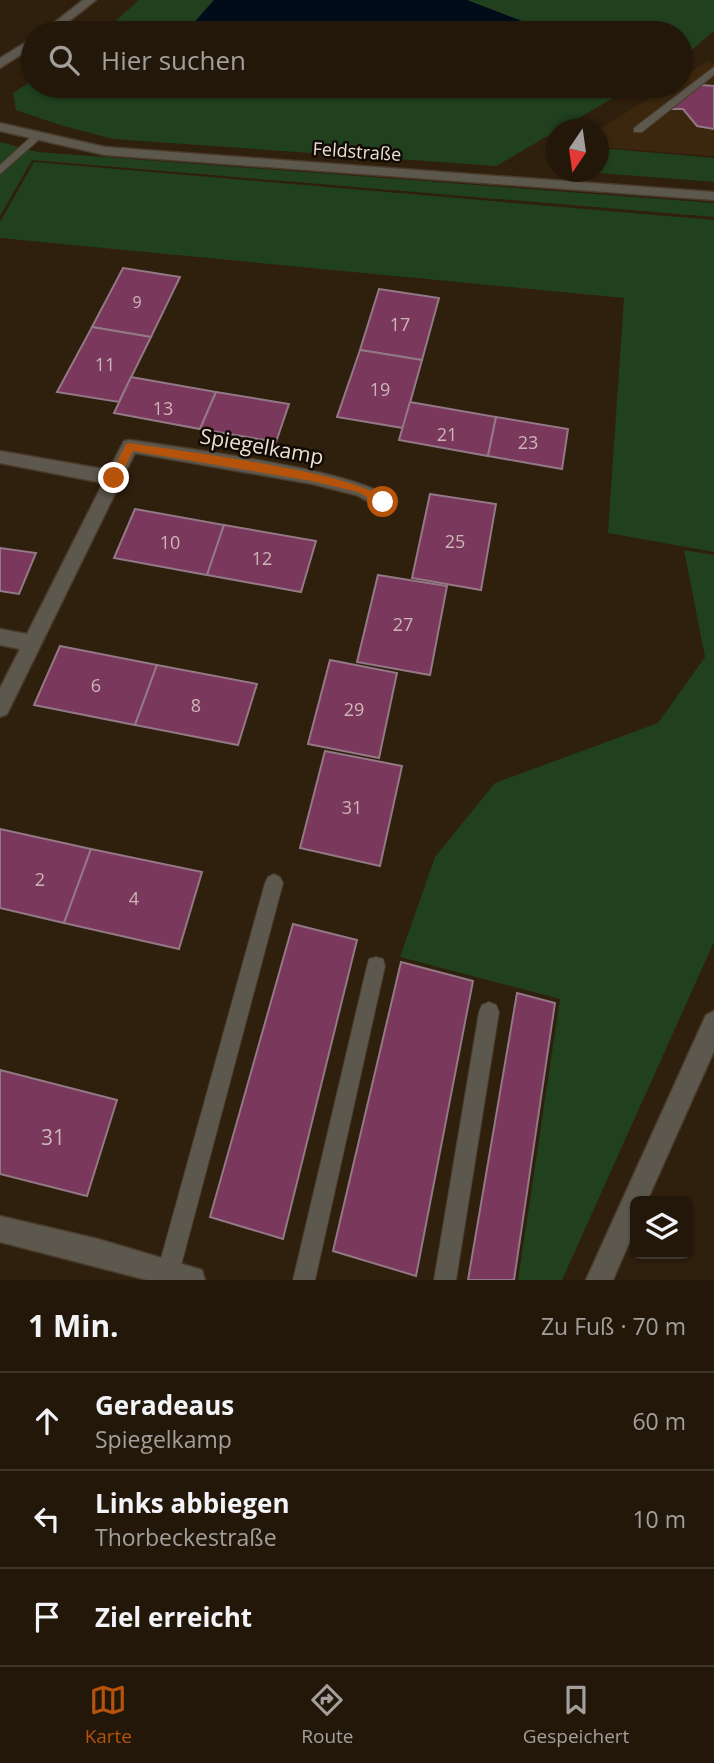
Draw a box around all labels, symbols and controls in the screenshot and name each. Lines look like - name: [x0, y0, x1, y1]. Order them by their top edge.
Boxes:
- search box: [21, 21, 693, 98]
- icon: search: [45, 41, 83, 79]
- text: Hier suchen: [101, 42, 246, 78]
- north arrow: [546, 119, 609, 182]
- street label: Feldstraße: [312, 136, 402, 166]
- house number: 9: [132, 291, 142, 313]
- house number: 17: [390, 312, 410, 336]
- house number: 11: [95, 352, 115, 376]
- house number: 19: [370, 377, 390, 401]
- house number: 13: [153, 396, 173, 420]
- street label: Spiegelkamp: [198, 421, 326, 471]
- house number: 21: [437, 422, 457, 446]
- house number: 23: [518, 430, 538, 454]
- route end: [98, 462, 129, 493]
- route start: [367, 486, 398, 517]
- house number: 25: [445, 529, 465, 553]
- house number: 10: [160, 530, 180, 554]
- house number: 12: [252, 546, 272, 570]
- house number: 27: [393, 612, 413, 636]
- house number: 6: [91, 673, 101, 697]
- house number: 8: [191, 693, 201, 717]
- house number: 29: [344, 697, 364, 721]
- house number: 31: [342, 795, 362, 819]
- house number: 2: [35, 867, 45, 891]
- house number: 4: [129, 886, 139, 910]
- house number: 31: [41, 1123, 65, 1151]
- map controls: [630, 1196, 693, 1259]
- button: layers: [630, 1196, 693, 1259]
- text: 1 Min.: [28, 1305, 119, 1346]
- text: Zu Fuß · 70 m: [541, 1310, 686, 1342]
- text: Geradeaus: [95, 1387, 234, 1423]
- icon: ahead: [28, 1402, 66, 1440]
- text: 60 m: [632, 1405, 686, 1437]
- text: Spiegelkamp: [95, 1423, 232, 1455]
- text: Links abbiegen: [95, 1485, 290, 1521]
- icon: left: [28, 1500, 66, 1538]
- text: 10 m: [632, 1503, 686, 1535]
- text: Thorbeckestraße: [95, 1521, 277, 1553]
- icon: arrive: [28, 1598, 66, 1636]
- text: Ziel erreicht: [95, 1599, 252, 1635]
- tab: Karte: [85, 1681, 132, 1749]
- tab: Route: [301, 1681, 354, 1749]
- tab: Gespeichert: [523, 1681, 629, 1749]

